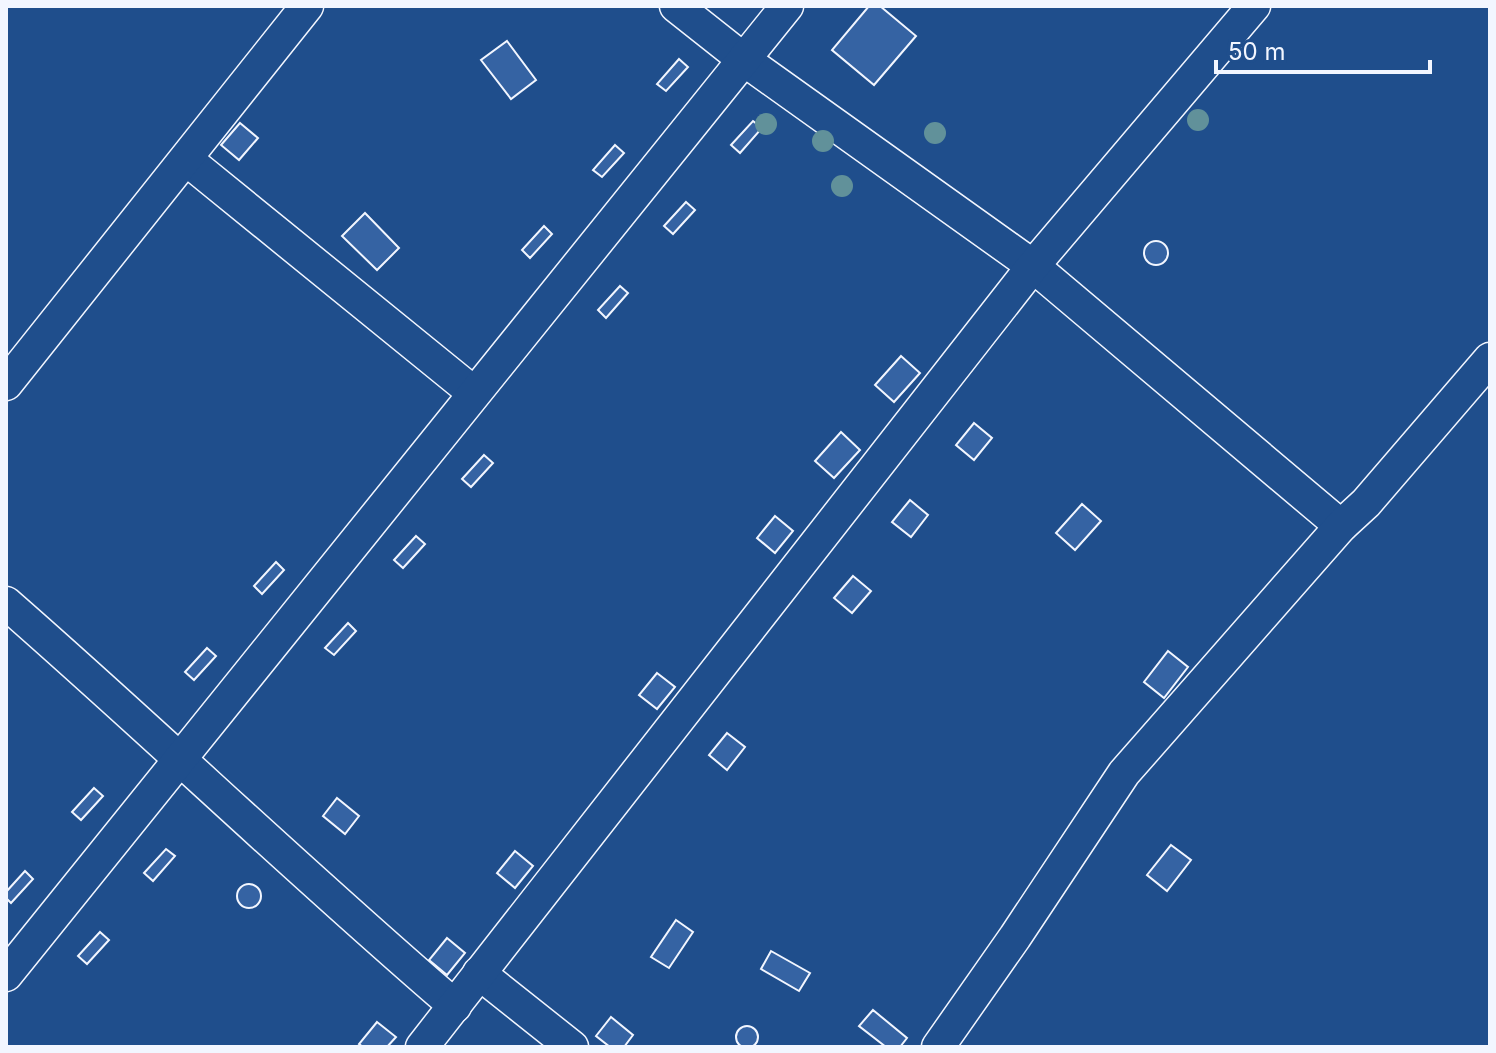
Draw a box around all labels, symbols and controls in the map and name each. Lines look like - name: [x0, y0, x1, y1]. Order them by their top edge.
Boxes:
- scale bar: [1216, 24, 1430, 74]
- text: 50 m: [1228, 37, 1286, 66]

